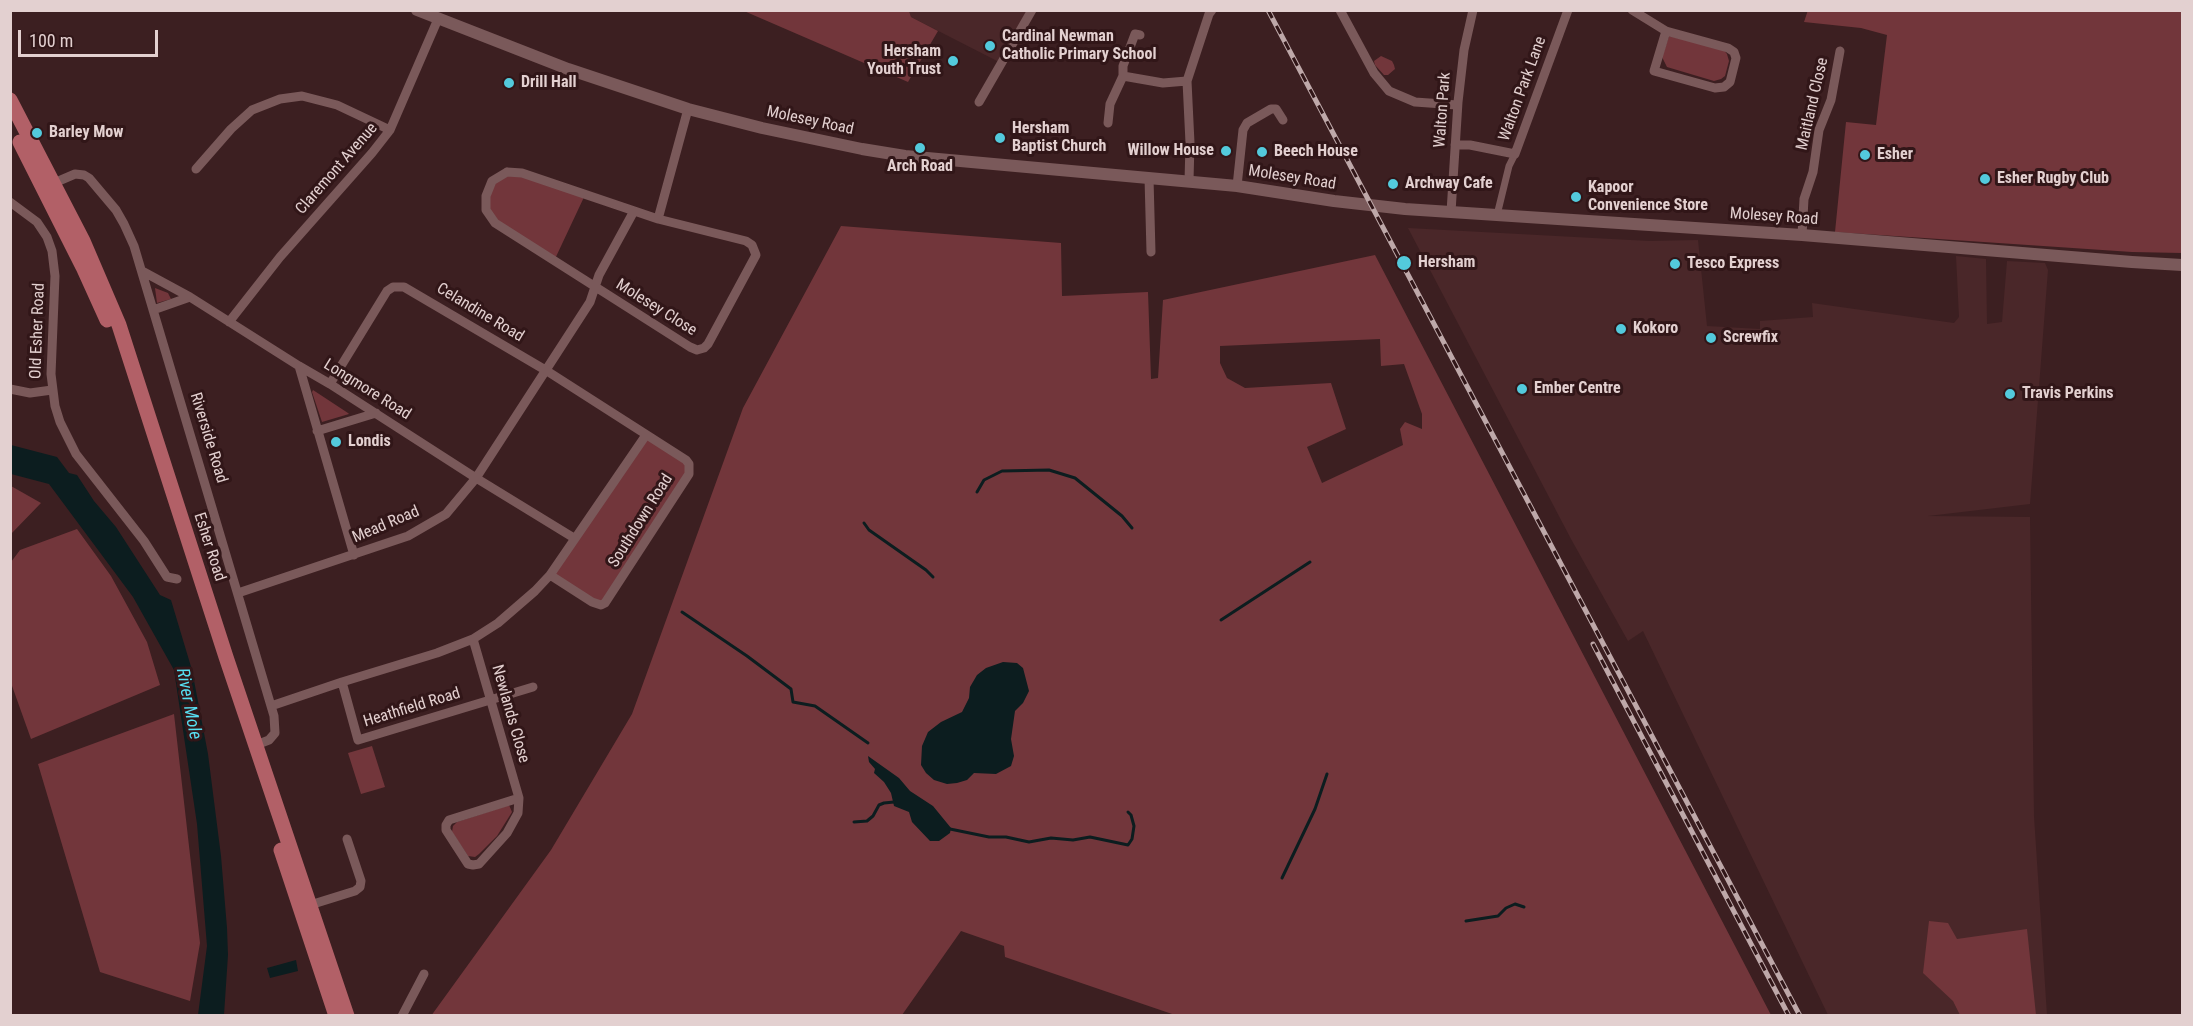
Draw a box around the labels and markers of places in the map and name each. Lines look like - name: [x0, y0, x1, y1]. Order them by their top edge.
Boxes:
- place label: Cardinal Newman Catholic Primary School: [1002, 27, 1156, 65]
- marker: Cardinal Newman Catholic Primary School: [983, 39, 997, 53]
- place label: Hersham Youth Trust: [867, 42, 941, 80]
- marker: Hersham Youth Trust: [946, 54, 960, 68]
- place label: Drill Hall: [521, 73, 577, 93]
- marker: Drill Hall: [502, 76, 516, 90]
- place label: Hersham Baptist Church: [1012, 119, 1106, 157]
- place label: Barley Mow: [49, 123, 123, 143]
- marker: Barley Mow: [30, 126, 44, 140]
- marker: Hersham Baptist Church: [993, 131, 1007, 145]
- marker: Arch Road: [913, 141, 927, 155]
- place label: Willow House: [1128, 141, 1214, 161]
- place label: Beech House: [1274, 142, 1358, 162]
- marker: Willow House: [1219, 144, 1233, 158]
- marker: Beech House: [1255, 145, 1269, 159]
- place label: Esher: [1877, 145, 1913, 165]
- marker: Esher: [1858, 148, 1872, 162]
- place label: Arch Road: [887, 157, 953, 177]
- place label: Esher Rugby Club: [1997, 169, 2109, 189]
- marker: Esher Rugby Club: [1978, 172, 1992, 186]
- place label: Archway Cafe: [1405, 174, 1493, 194]
- marker: Archway Cafe: [1386, 177, 1400, 191]
- place label: Kapoor Convenience Store: [1588, 178, 1708, 216]
- marker: Kapoor Convenience Store: [1569, 190, 1583, 204]
- place label: Hersham: [1418, 253, 1475, 273]
- marker: Hersham: [1395, 254, 1413, 272]
- place label: Tesco Express: [1687, 254, 1779, 274]
- marker: Tesco Express: [1668, 257, 1682, 271]
- place label: Kokoro: [1633, 319, 1678, 339]
- marker: Kokoro: [1614, 322, 1628, 336]
- place label: Screwfix: [1723, 328, 1778, 348]
- marker: Screwfix: [1704, 331, 1718, 345]
- place label: Ember Centre: [1534, 379, 1621, 399]
- marker: Ember Centre: [1515, 382, 1529, 396]
- place label: Travis Perkins: [2022, 384, 2114, 404]
- marker: Travis Perkins: [2003, 387, 2017, 401]
- place label: Londis: [348, 432, 391, 452]
- marker: Londis: [329, 435, 343, 449]

